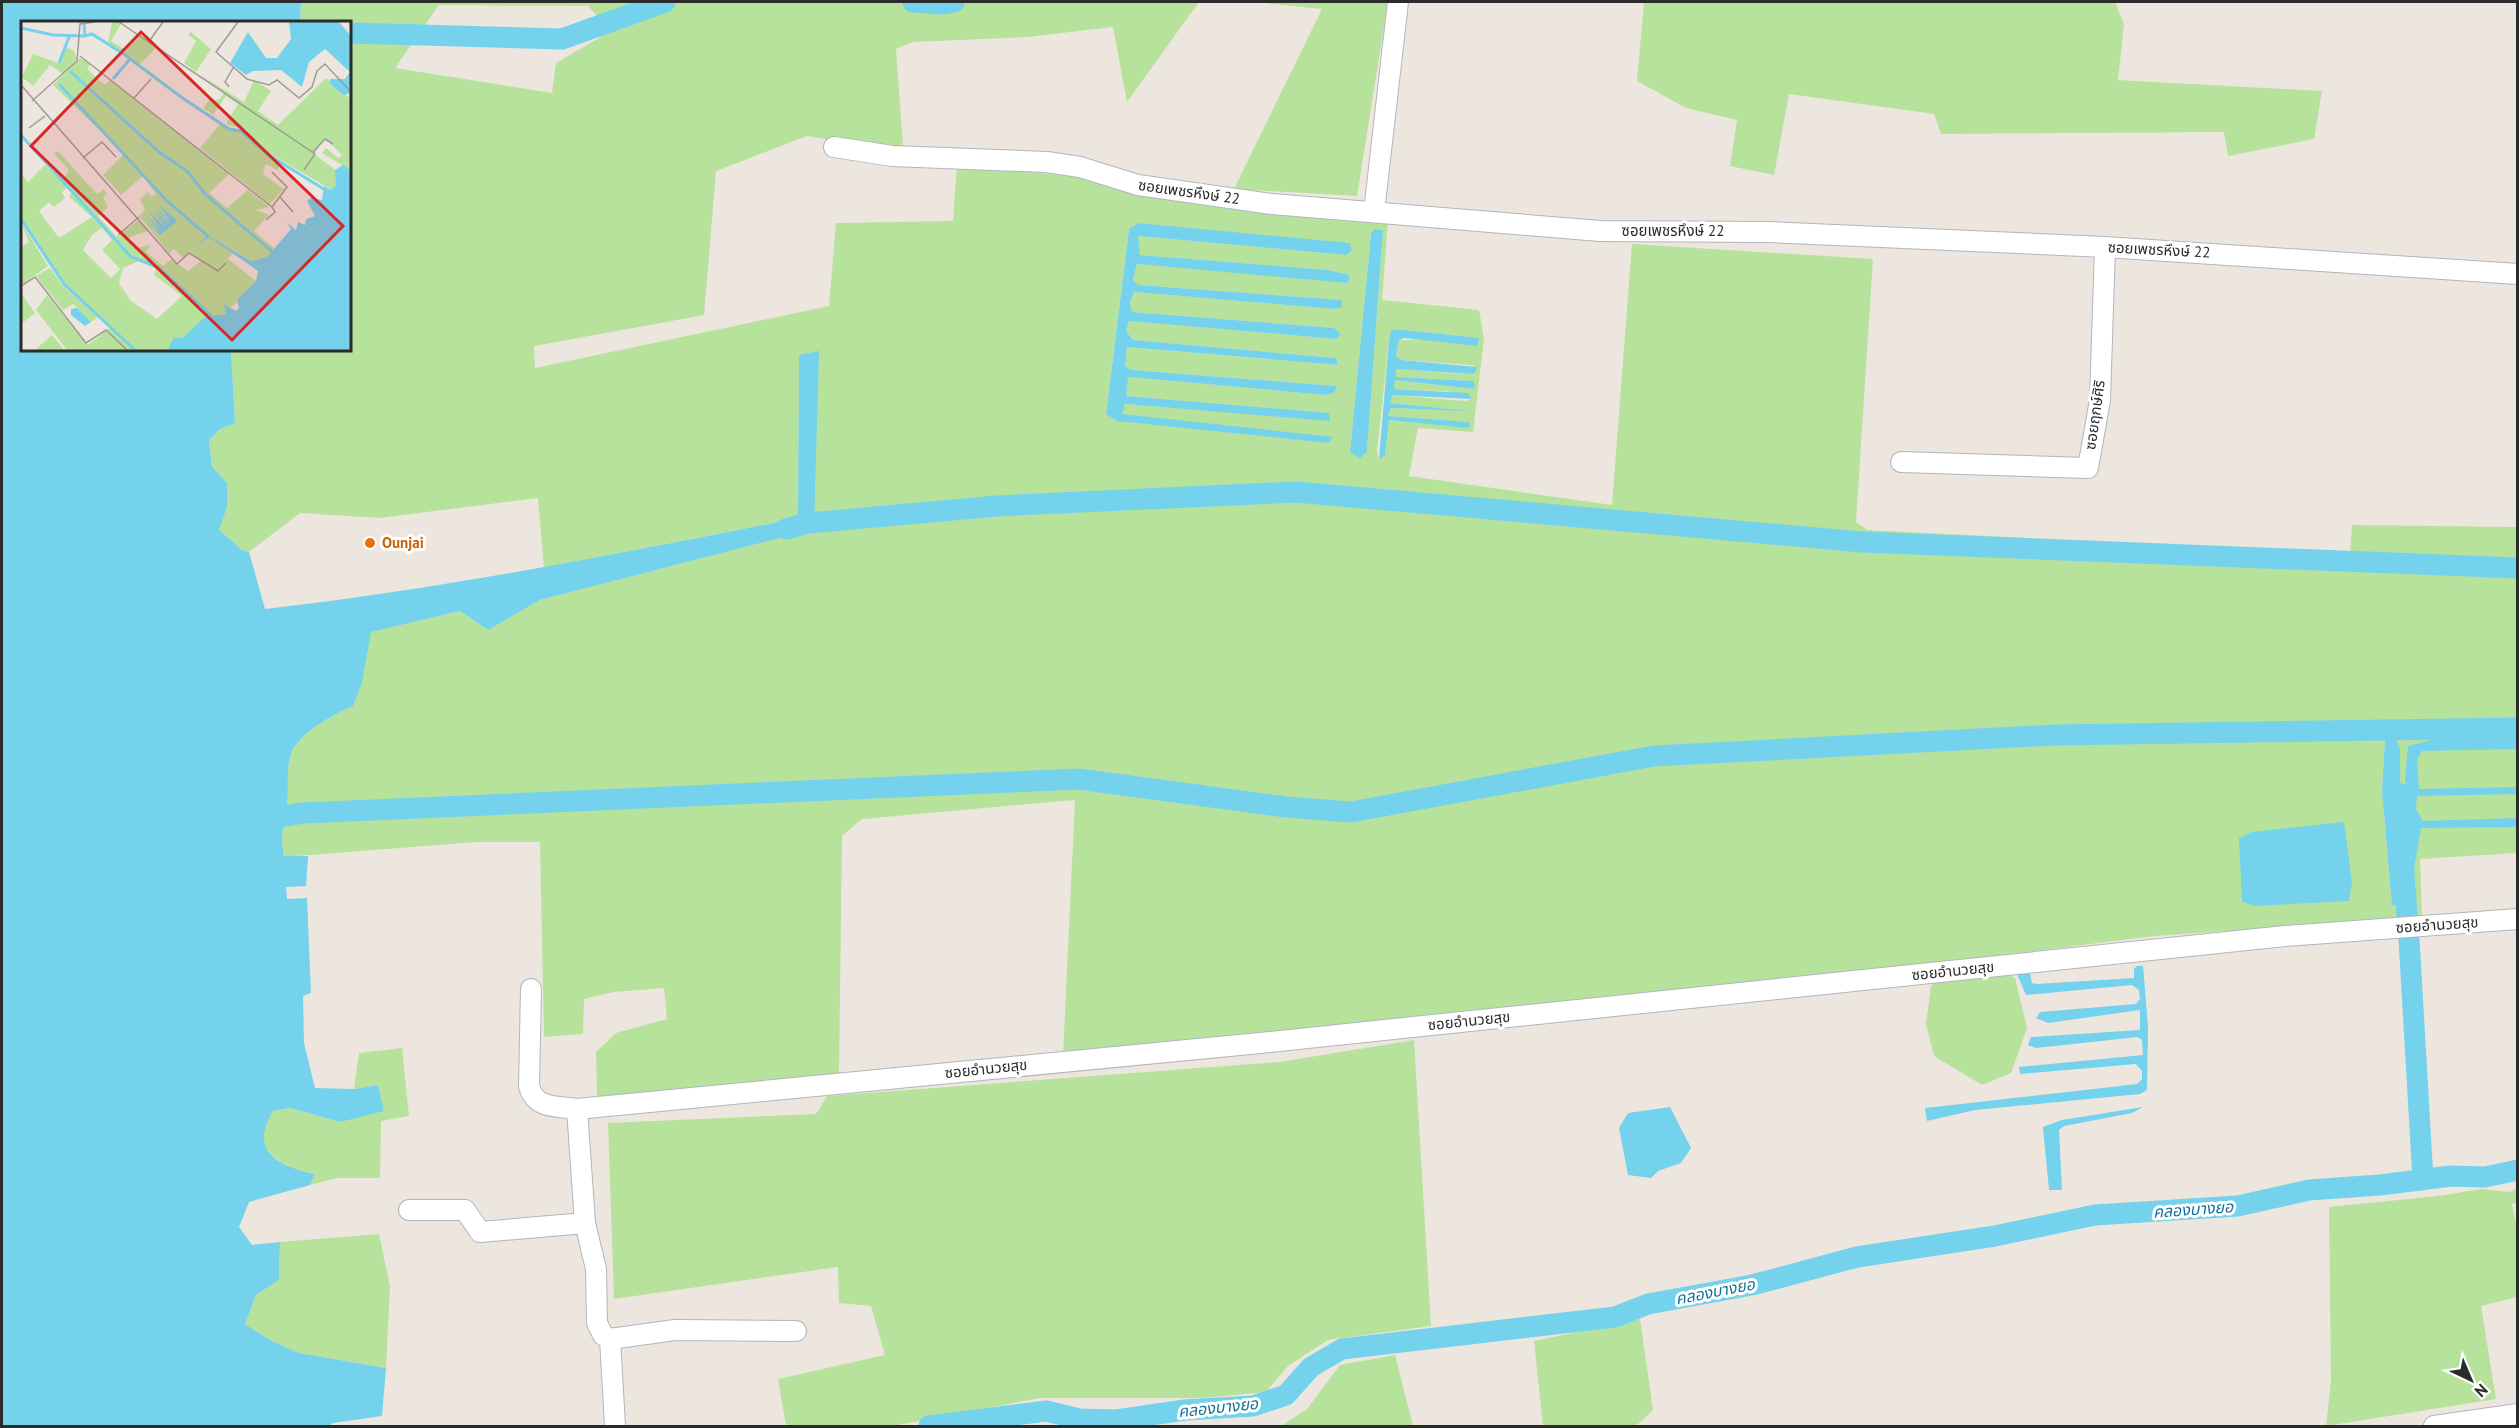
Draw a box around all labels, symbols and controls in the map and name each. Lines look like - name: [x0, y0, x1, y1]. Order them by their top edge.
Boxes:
- inset map: [21, 21, 351, 351]
- street label: ซอยเพชรหึงษ์ 22: [1137, 175, 1241, 208]
- street label: ซอยเพชรหึงษ์ 22: [1622, 221, 1724, 240]
- street label: ซอยเพชรหึงษ์ 22: [2107, 237, 2211, 262]
- street label: ซอยฤกษ์ศิริ: [2080, 379, 2109, 451]
- place label: Ounjai: [382, 533, 424, 552]
- marker: Ounjai: [363, 536, 377, 550]
- street label: ซอยอำนวยสุข: [2395, 912, 2479, 937]
- street label: ซอยอำนวยสุข: [1911, 957, 1995, 984]
- street label: ซอยอำนวยสุข: [1427, 1007, 1511, 1034]
- street label: ซอยอำนวยสุข: [944, 1055, 1028, 1082]
- water label: คลองบางยอ: [2152, 1196, 2234, 1222]
- water label: คลองบางยอ: [1674, 1273, 1757, 1308]
- north arrow: [2441, 1350, 2501, 1410]
- text: N: [2471, 1380, 2492, 1402]
- water label: คลองบางยอ: [1177, 1393, 1260, 1421]

